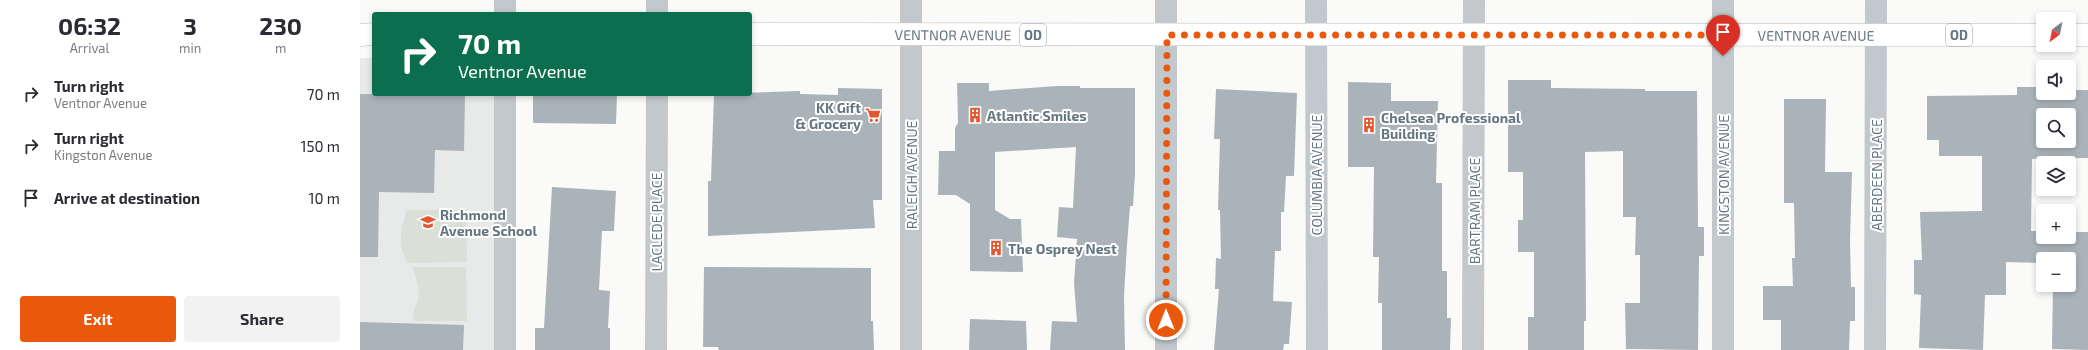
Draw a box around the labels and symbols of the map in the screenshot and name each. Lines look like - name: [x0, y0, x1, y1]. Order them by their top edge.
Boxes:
- north arrow: [2036, 12, 2076, 52]
- pin: [1706, 15, 1740, 56]
- road number: OD: [1020, 24, 1046, 46]
- road number: OD: [1946, 24, 1972, 46]
- street label: VENTNOR AVENUE: [895, 26, 1012, 43]
- street label: VENTNOR AVENUE: [1758, 26, 1875, 43]
- place label: KK Gift & Grocery: [795, 99, 861, 132]
- supermarket icon: KK Gift & Grocery: [864, 106, 882, 124]
- building icon: Atlantic Smiles: [966, 106, 984, 124]
- place label: Atlantic Smiles: [987, 107, 1087, 124]
- place label: Chelsea Professional Building: [1381, 109, 1521, 142]
- street label: COLUMBIA AVENUE: [1308, 114, 1325, 235]
- street label: KINGSTON AVENUE: [1715, 115, 1732, 235]
- building icon: Chelsea Professional Building: [1360, 116, 1378, 134]
- street label: ABERDEEN PLACE: [1868, 119, 1885, 231]
- street label: RALEIGH AVENUE: [903, 121, 920, 229]
- street label: BARTRAM PLACE: [1466, 157, 1483, 264]
- street label: LACLEDE PLACE: [648, 172, 665, 272]
- place label: Richmond Avenue School: [440, 206, 537, 239]
- school or university icon: Richmond Avenue School: [419, 213, 437, 231]
- building icon: The Osprey Nest: [987, 239, 1005, 257]
- place label: The Osprey Nest: [1008, 240, 1117, 257]
- position arrow: [1145, 299, 1187, 341]

